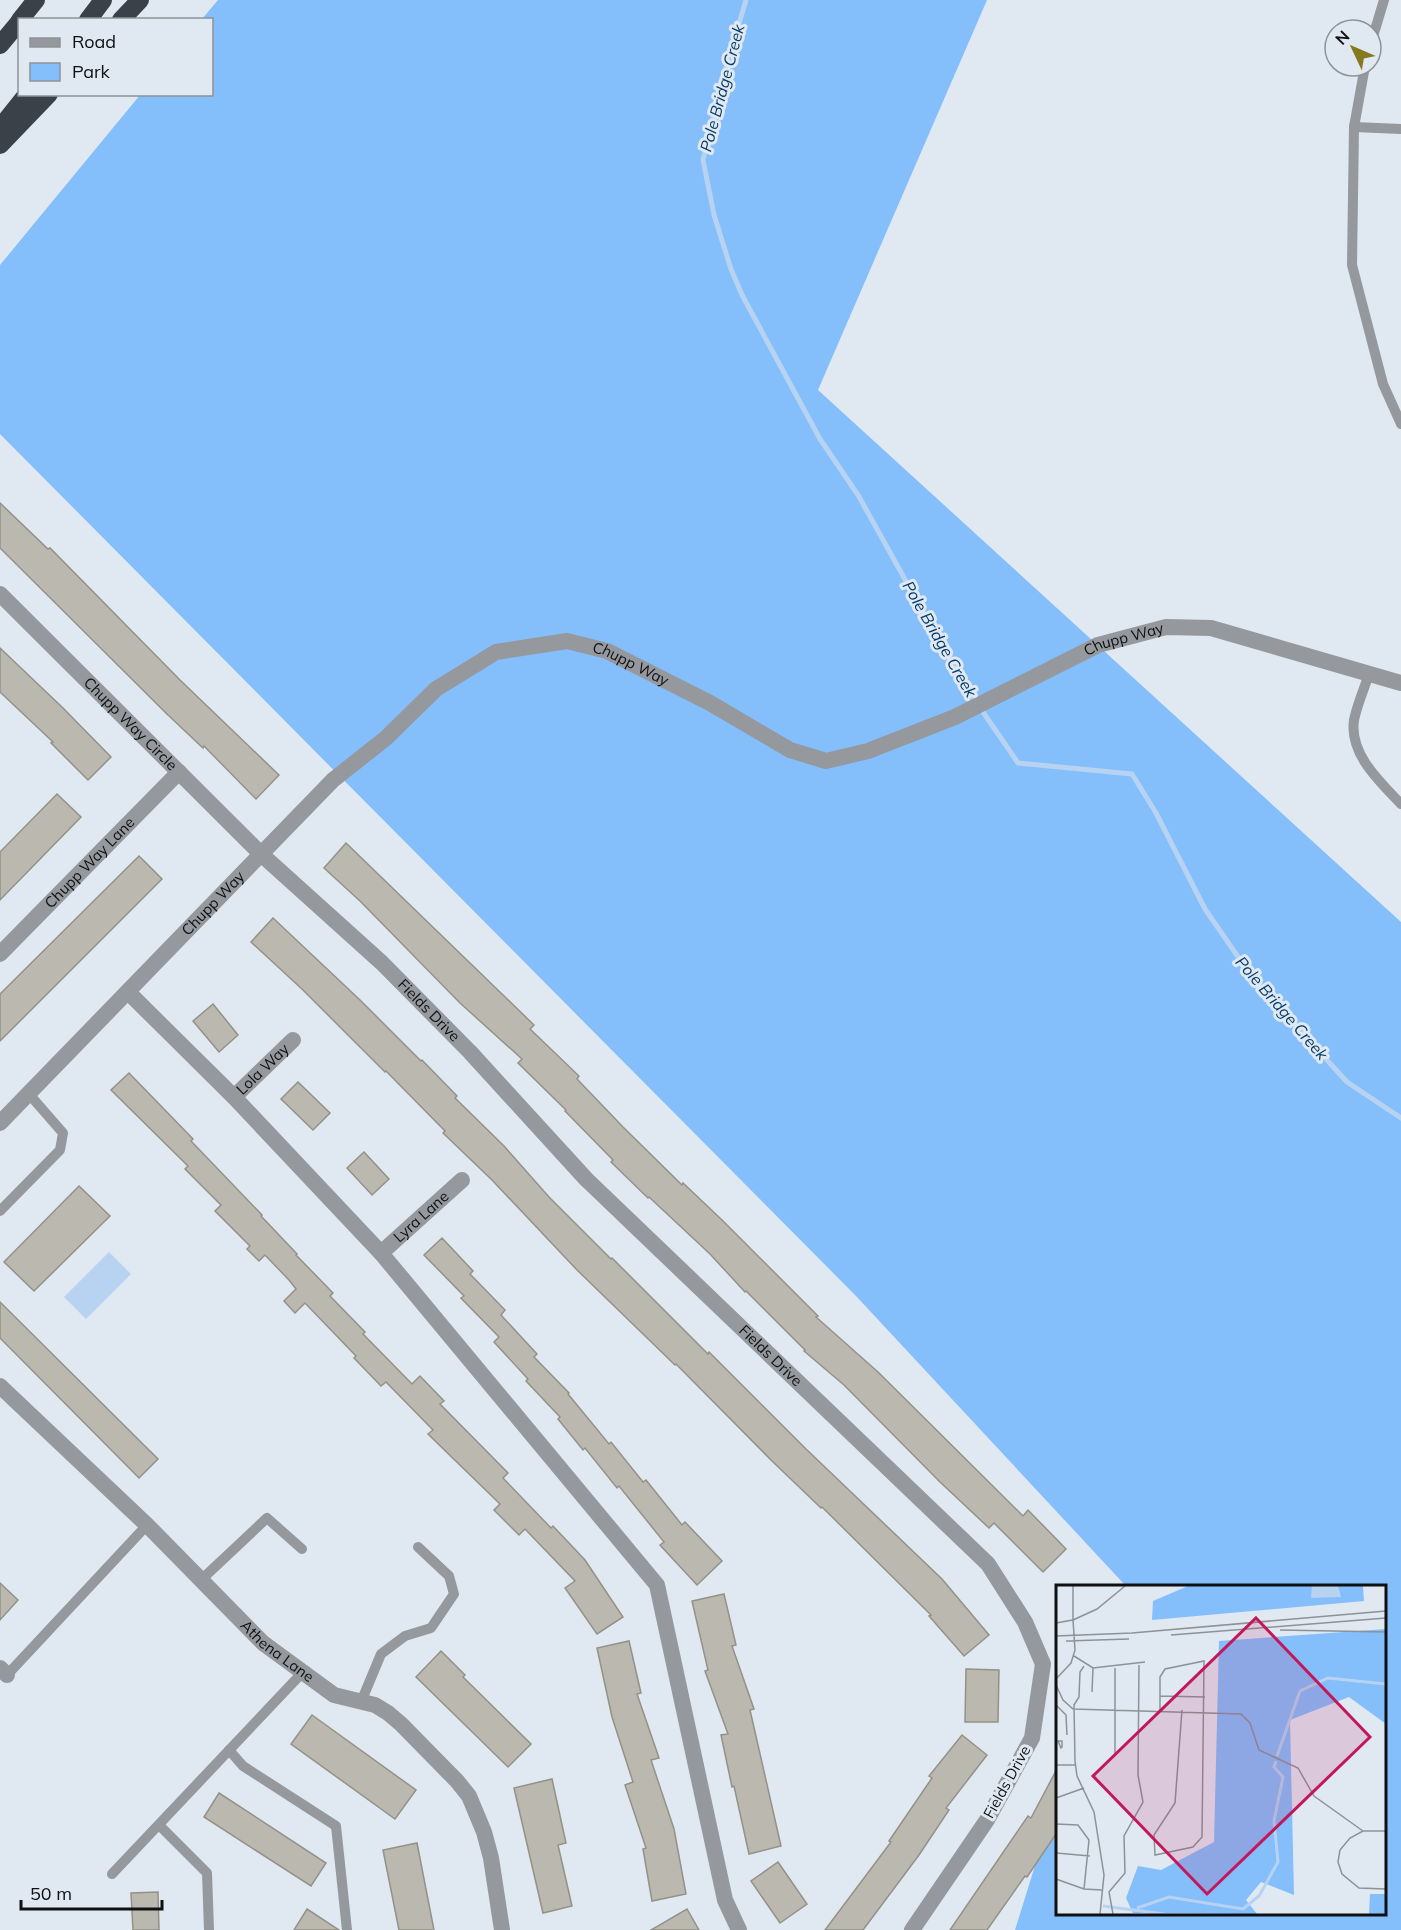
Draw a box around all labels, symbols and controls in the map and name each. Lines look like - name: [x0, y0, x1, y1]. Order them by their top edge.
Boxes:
- legend: [18, 18, 213, 96]
- north arrow: [1323, 18, 1383, 78]
- water label: Pole Bridge Creek: [695, 22, 749, 154]
- text: N: [1331, 26, 1354, 49]
- text: Road: [72, 30, 116, 53]
- text: Park: [72, 60, 111, 83]
- water label: Pole Bridge Creek: [899, 577, 982, 701]
- street label: Chupp Way: [1080, 618, 1166, 660]
- street label: Chupp Way: [591, 638, 672, 690]
- street label: Chupp Way Circle: [80, 673, 182, 774]
- street label: Chupp Way Lane: [40, 813, 138, 912]
- street label: Chupp Way: [177, 867, 248, 939]
- water label: Pole Bridge Creek: [1232, 952, 1333, 1064]
- street label: Fields Drive: [394, 975, 464, 1045]
- street label: Lola Way: [232, 1039, 293, 1099]
- street label: Lyra Lane: [389, 1187, 452, 1246]
- street label: Fields Drive: [735, 1321, 807, 1390]
- inset map: [1056, 1585, 1386, 1915]
- street label: Athena Lane: [237, 1616, 318, 1686]
- street label: Fields Drive: [979, 1742, 1034, 1821]
- scale bar: [21, 1873, 162, 1911]
- text: 50 m: [30, 1882, 72, 1905]

